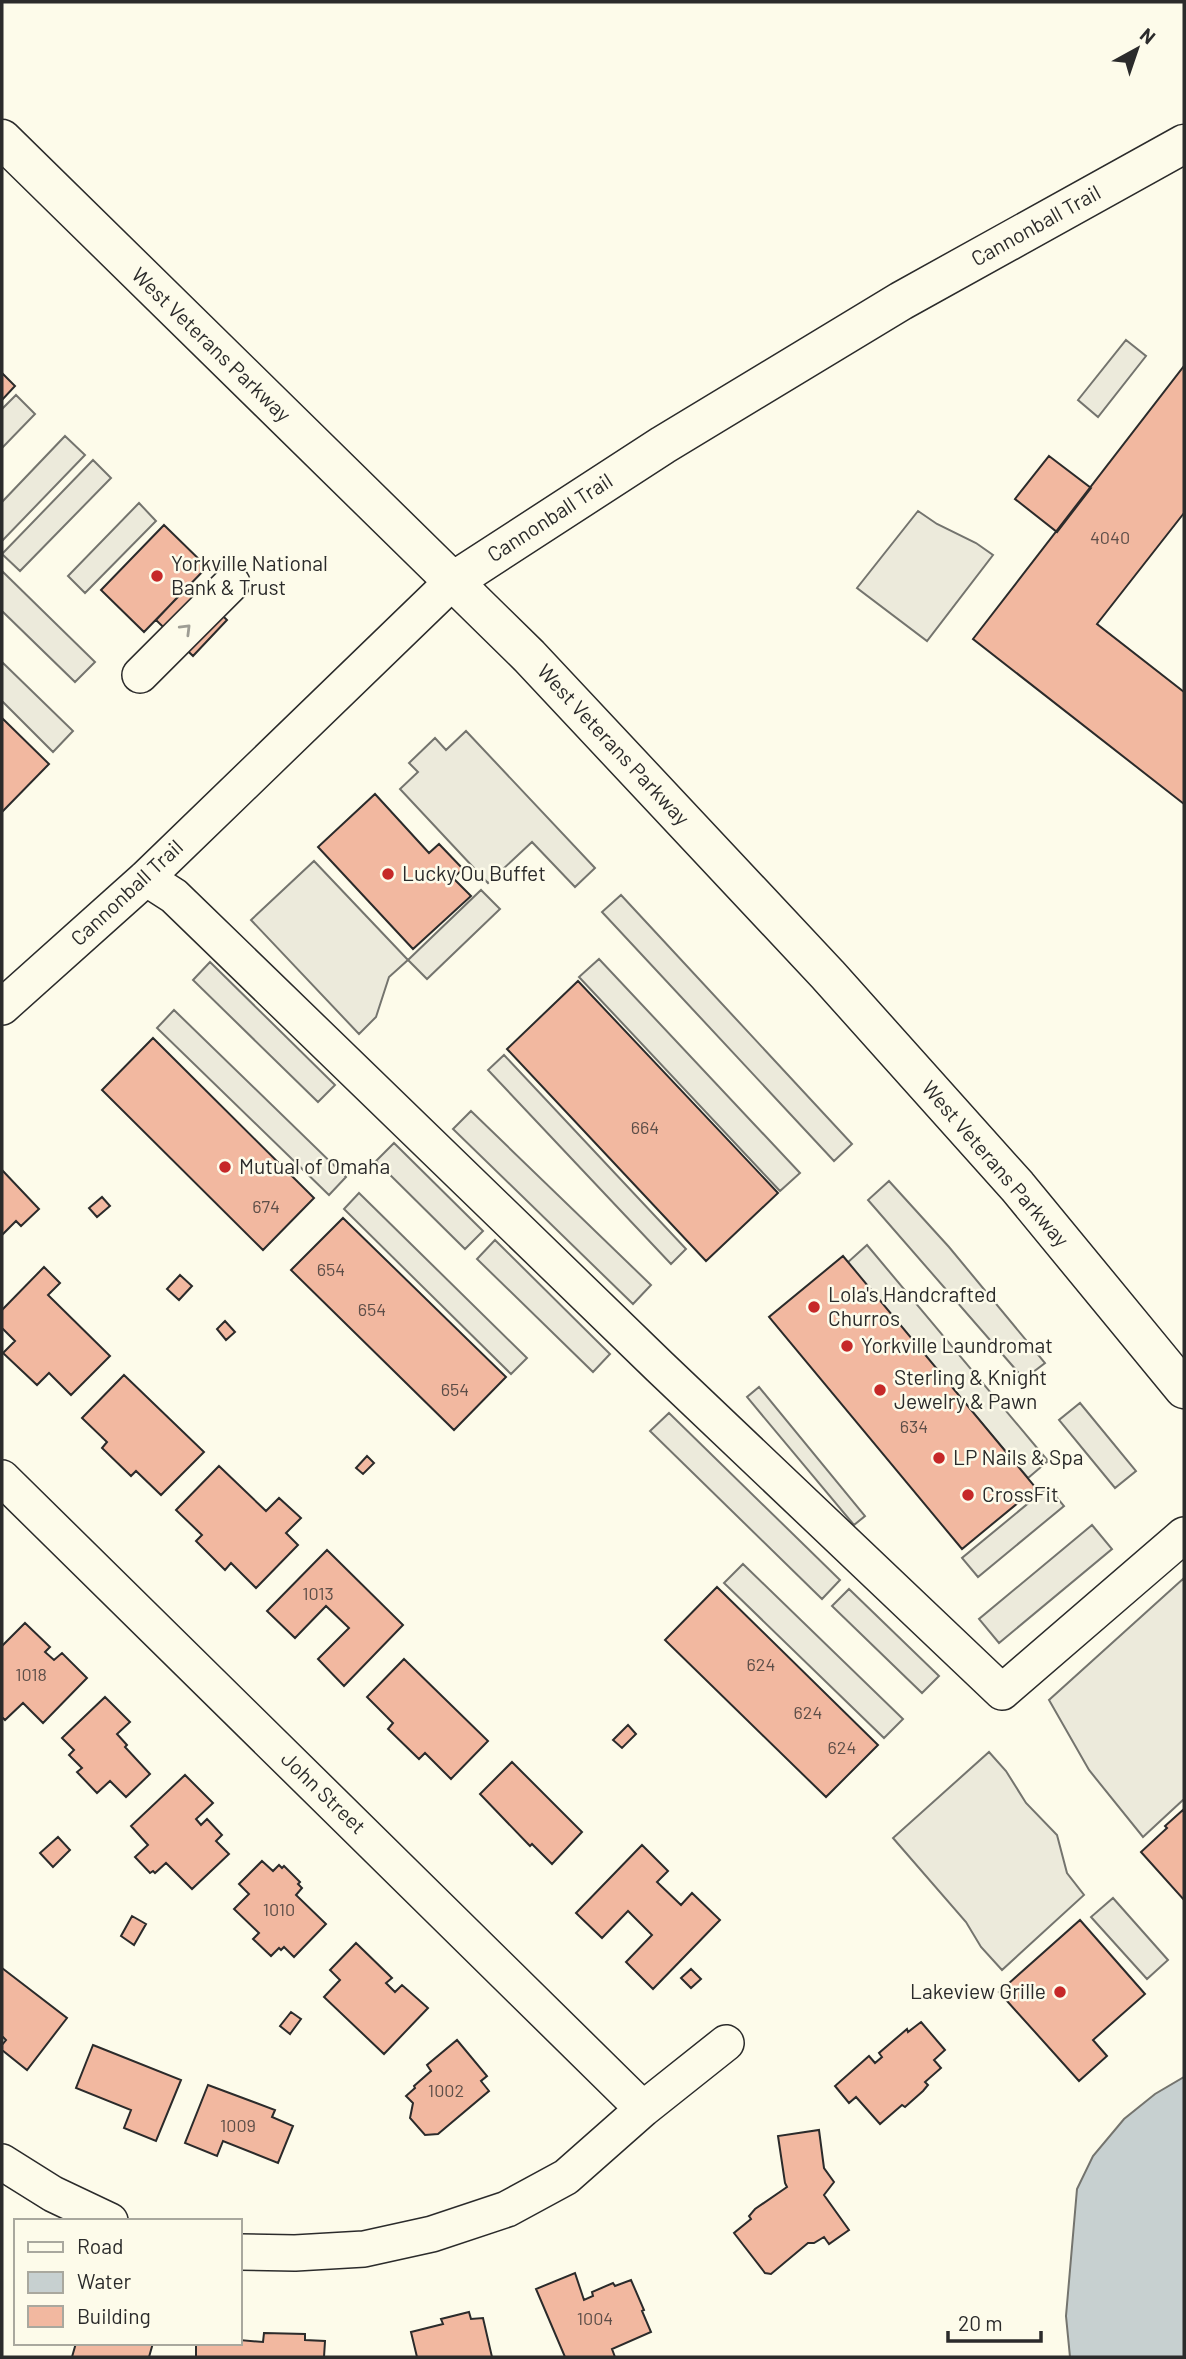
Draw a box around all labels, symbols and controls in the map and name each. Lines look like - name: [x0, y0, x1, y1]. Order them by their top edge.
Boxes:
- north arrow: [1102, 14, 1172, 84]
- text: N: [1136, 23, 1160, 48]
- street label: Cannonball Trail: [966, 179, 1104, 271]
- street label: West Veterans Parkway: [127, 261, 297, 427]
- street label: Cannonball Trail: [482, 467, 616, 566]
- house number: 4040: [1090, 526, 1130, 548]
- place label: Yorkville National Bank & Trust: [171, 550, 328, 599]
- marker: Yorkville National Bank & Trust: [149, 568, 165, 584]
- one-way arrow: [178, 624, 191, 637]
- street label: West Veterans Parkway: [533, 658, 696, 830]
- street label: Cannonball Trail: [65, 834, 187, 950]
- place label: Lucky Ou Buffet: [402, 860, 546, 885]
- marker: Lucky Ou Buffet: [380, 866, 396, 882]
- street label: West Veterans Parkway: [917, 1075, 1075, 1251]
- house number: 664: [631, 1116, 659, 1138]
- place label: Mutual of Omaha: [239, 1153, 390, 1178]
- marker: Mutual of Omaha: [217, 1159, 233, 1175]
- house number: 674: [252, 1195, 280, 1217]
- house number: 654: [317, 1258, 345, 1280]
- place label: Lola's Handcrafted Churros: [828, 1281, 997, 1330]
- house number: 654: [358, 1298, 386, 1320]
- marker: Lola's Handcrafted Churros: [806, 1299, 822, 1315]
- place label: Yorkville Laundromat: [861, 1332, 1053, 1357]
- marker: Yorkville Laundromat: [839, 1338, 855, 1354]
- place label: Sterling & Knight Jewelry & Pawn: [894, 1364, 1047, 1413]
- house number: 654: [441, 1378, 469, 1400]
- marker: Sterling & Knight Jewelry & Pawn: [872, 1382, 888, 1398]
- house number: 634: [900, 1415, 928, 1437]
- place label: LP Nails & Spa: [953, 1444, 1084, 1469]
- marker: LP Nails & Spa: [931, 1450, 947, 1466]
- place label: CrossFit: [982, 1481, 1059, 1506]
- marker: CrossFit: [960, 1487, 976, 1503]
- house number: 1013: [302, 1582, 334, 1604]
- house number: 624: [747, 1653, 775, 1675]
- house number: 1018: [15, 1663, 47, 1685]
- house number: 624: [794, 1701, 822, 1723]
- house number: 624: [828, 1736, 856, 1758]
- street label: John Street: [277, 1746, 371, 1838]
- house number: 1010: [263, 1898, 295, 1920]
- place label: Lakeview Grille: [910, 1978, 1046, 2003]
- marker: Lakeview Grille: [1052, 1984, 1068, 2000]
- house number: 1002: [428, 2079, 464, 2101]
- house number: 1009: [220, 2114, 256, 2136]
- legend: [14, 2219, 242, 2345]
- text: Road: [77, 2233, 123, 2258]
- text: Water: [77, 2268, 132, 2293]
- scale bar: [948, 2300, 1041, 2344]
- text: Building: [77, 2303, 151, 2328]
- house number: 1004: [577, 2307, 613, 2329]
- text: 20 m: [958, 2310, 1003, 2335]

